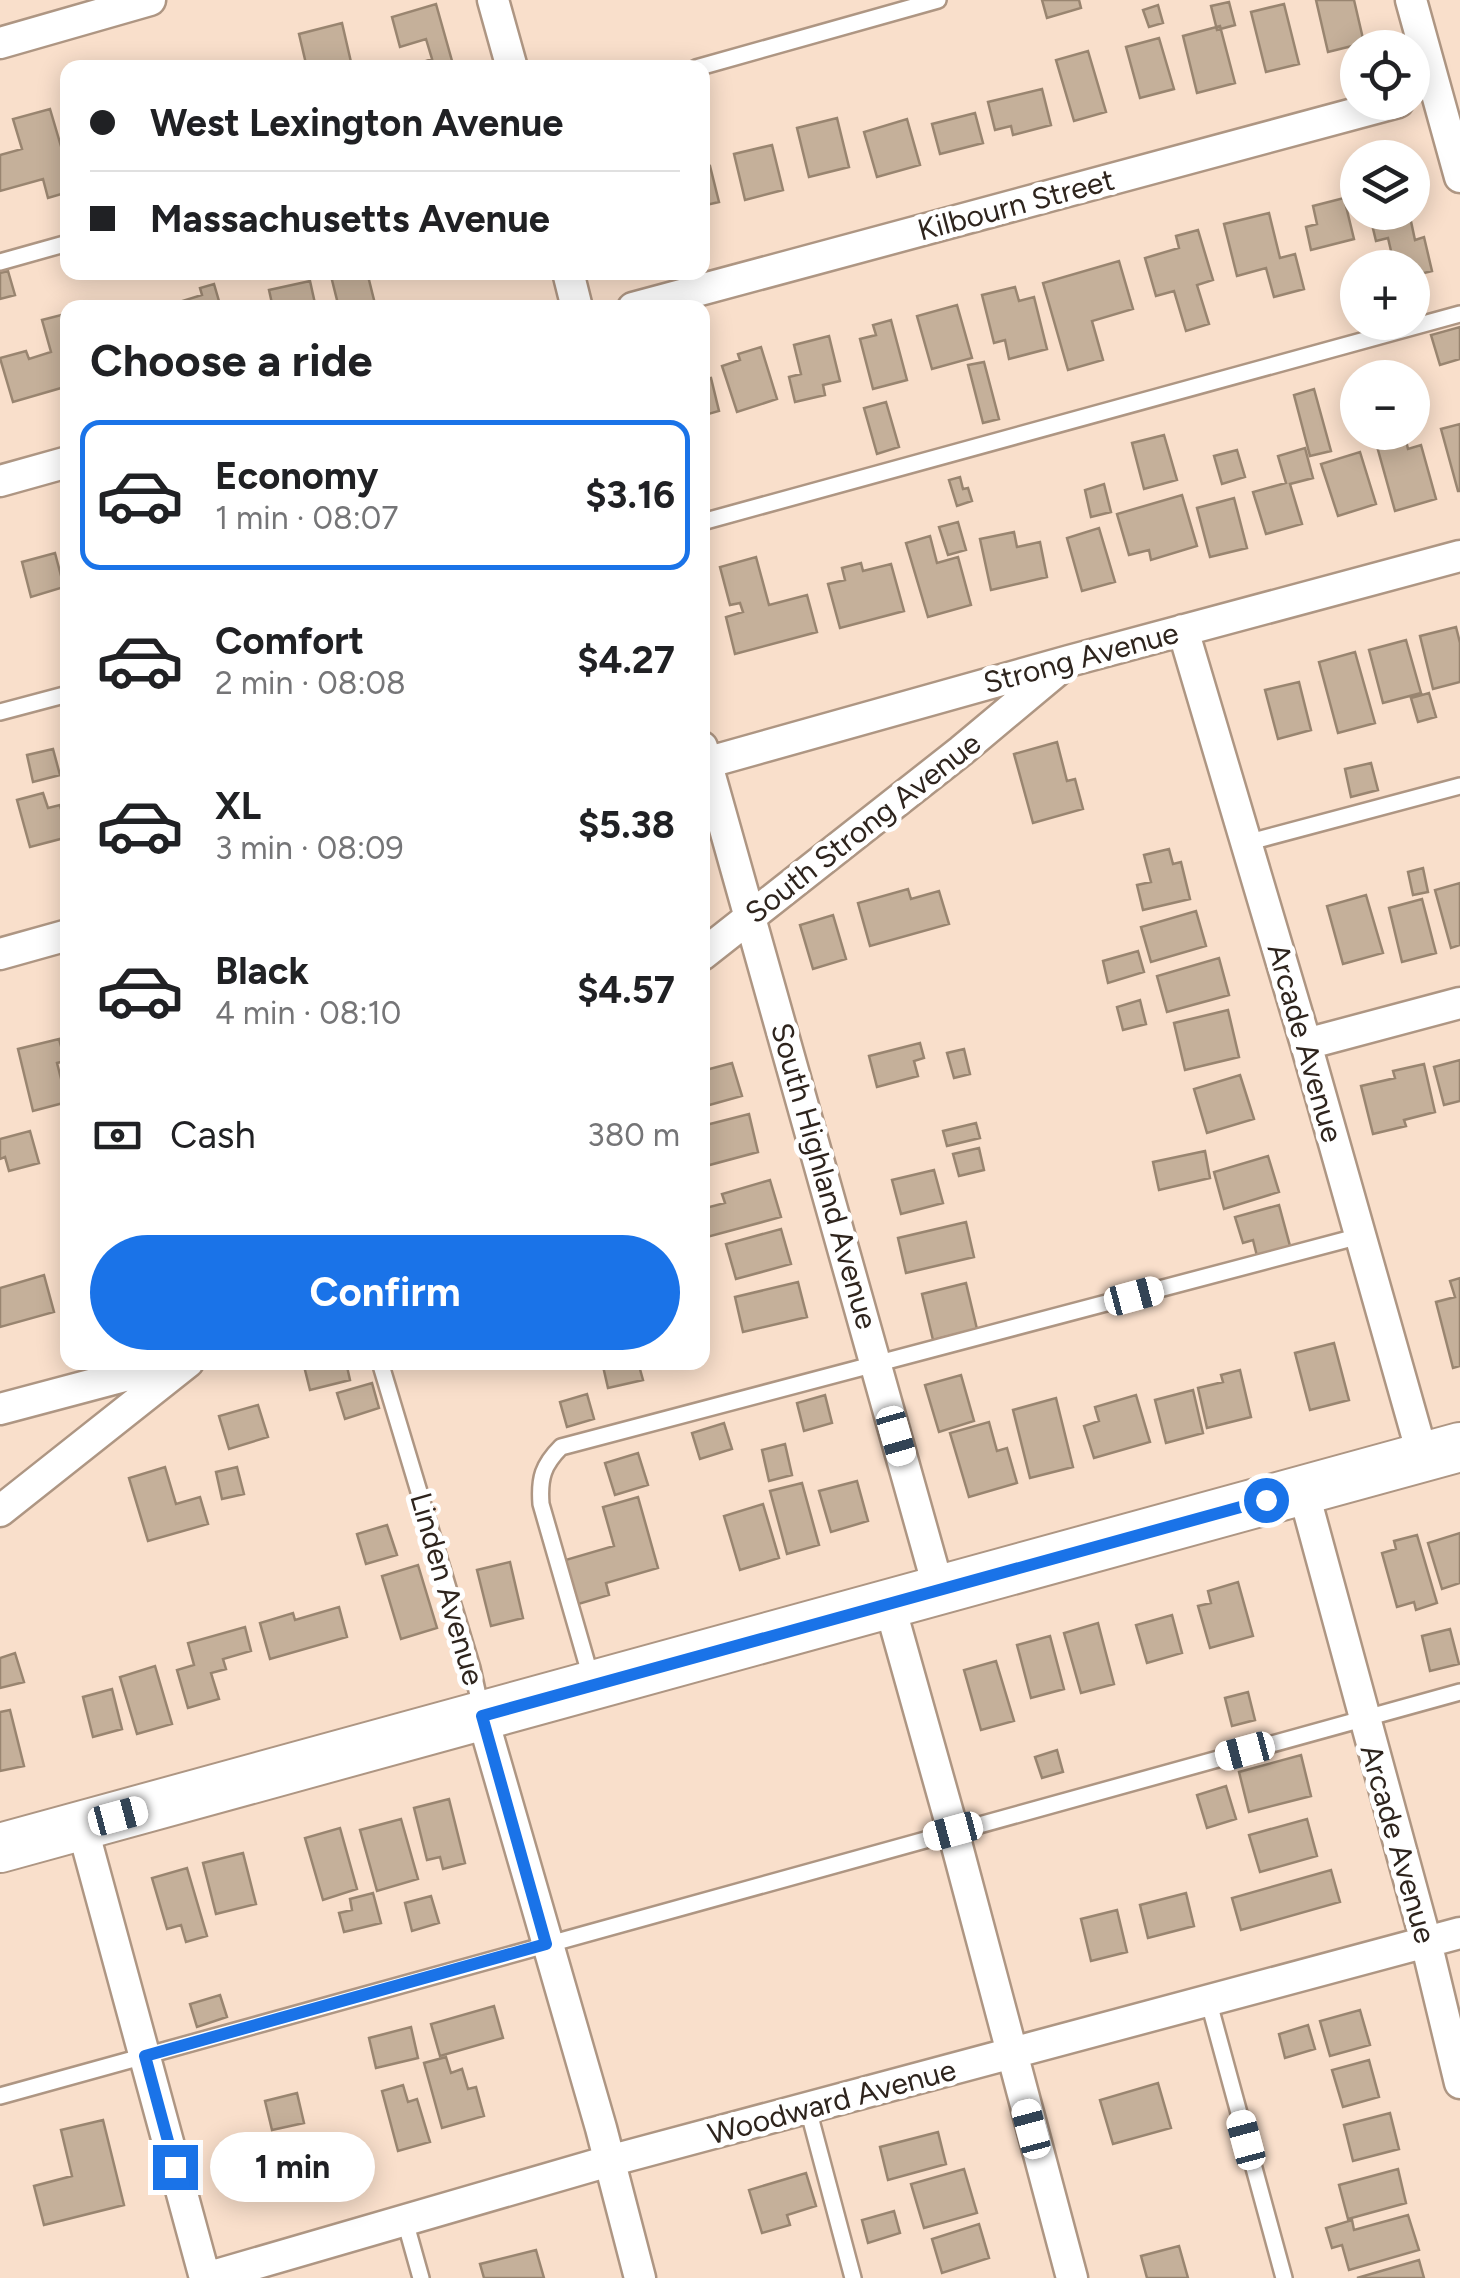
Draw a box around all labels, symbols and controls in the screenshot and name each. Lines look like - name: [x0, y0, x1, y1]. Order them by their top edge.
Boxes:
- map controls: [1340, 30, 1430, 450]
- button: locate: [1340, 30, 1430, 120]
- text: West Lexington Avenue: [150, 100, 563, 146]
- button: layers: [1340, 140, 1430, 230]
- street label: Kilbourn Street: [914, 161, 1118, 249]
- text: Massachusetts Avenue: [150, 196, 550, 242]
- button: +: [1340, 250, 1430, 340]
- text: Choose a ride: [90, 333, 372, 387]
- button: −: [1340, 360, 1430, 450]
- icon: car: [95, 450, 185, 540]
- text: Economy: [215, 453, 378, 499]
- text: $3.16: [585, 472, 675, 518]
- text: 1 min · 08:07: [215, 499, 399, 537]
- street label: Strong Avenue: [979, 614, 1183, 701]
- icon: car: [95, 615, 185, 705]
- text: Comfort: [215, 618, 364, 664]
- text: $4.27: [577, 637, 675, 683]
- text: 2 min · 08:08: [215, 664, 406, 702]
- street label: South Strong Avenue: [738, 724, 988, 931]
- icon: car: [95, 780, 185, 870]
- text: XL: [215, 783, 261, 829]
- text: $5.38: [578, 802, 675, 848]
- text: 3 min · 08:09: [215, 829, 404, 867]
- street label: Arcade Avenue: [1259, 939, 1351, 1146]
- icon: car: [95, 945, 185, 1035]
- text: Black: [215, 948, 309, 994]
- text: $4.57: [577, 967, 675, 1013]
- text: 4 min · 08:10: [215, 994, 401, 1032]
- street label: South Highland Avenue: [763, 1018, 886, 1333]
- icon: cash: [90, 1108, 145, 1163]
- text: Cash: [170, 1112, 256, 1158]
- text: 380 m: [587, 1116, 680, 1154]
- button: Confirm: [90, 1235, 680, 1350]
- car: [1101, 1274, 1167, 1318]
- car: [873, 1403, 919, 1469]
- route start: [1244, 1478, 1289, 1523]
- street label: Linden Avenue: [402, 1488, 493, 1690]
- car: [1212, 1729, 1278, 1773]
- street label: Arcade Avenue: [1352, 1740, 1444, 1947]
- car: [85, 1794, 151, 1838]
- car: [920, 1809, 986, 1853]
- street label: Woodward Avenue: [704, 2051, 960, 2152]
- car: [1009, 2096, 1053, 2162]
- car: [1224, 2107, 1268, 2173]
- callout: 1 min: [210, 2132, 375, 2202]
- route end: [153, 2145, 198, 2190]
- text: 1 min: [255, 2148, 330, 2186]

